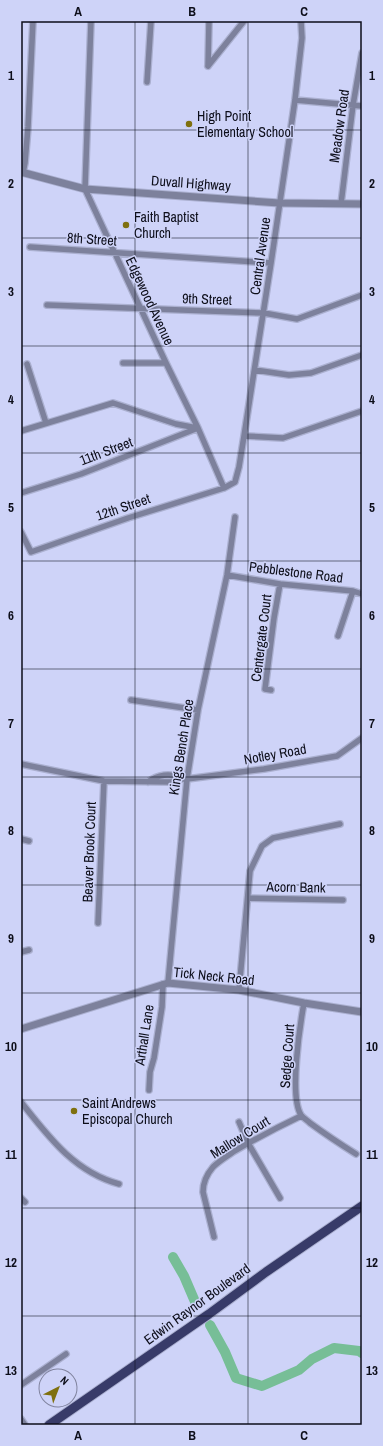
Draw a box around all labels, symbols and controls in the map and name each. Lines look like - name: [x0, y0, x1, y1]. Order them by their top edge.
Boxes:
- text: A: [74, 3, 82, 20]
- text: B: [188, 3, 196, 20]
- text: C: [300, 3, 308, 20]
- text: 1: [8, 67, 14, 84]
- text: 1: [369, 67, 375, 84]
- street label: Meadow Road: [325, 88, 353, 164]
- place label: High Point Elementary School: [197, 107, 293, 141]
- marker: High Point Elementary School: [184, 119, 194, 129]
- street label: Duvall Highway: [151, 171, 232, 195]
- text: 2: [8, 175, 14, 192]
- text: 2: [369, 175, 375, 192]
- place label: Faith Baptist Church: [134, 208, 199, 242]
- street label: Central Avenue: [246, 216, 274, 296]
- marker: Faith Baptist Church: [121, 220, 131, 230]
- street label: 8th Street: [67, 228, 117, 250]
- street label: Edgewood Avenue: [122, 254, 178, 348]
- text: 3: [8, 283, 14, 300]
- text: 3: [369, 283, 375, 300]
- street label: 9th Street: [182, 289, 232, 309]
- text: 4: [8, 391, 14, 408]
- text: 4: [369, 391, 375, 408]
- street label: 11th Street: [77, 433, 135, 469]
- street label: 12th Street: [94, 489, 152, 525]
- text: 5: [8, 499, 14, 516]
- text: 5: [369, 499, 375, 516]
- street label: Pebblestone Road: [248, 557, 344, 587]
- street label: Centergate Court: [247, 593, 275, 683]
- text: 6: [8, 607, 14, 624]
- text: 6: [369, 607, 375, 624]
- street label: Kings Bench Place: [165, 698, 197, 796]
- text: 7: [8, 715, 14, 732]
- text: 7: [369, 715, 375, 732]
- street label: Notley Road: [242, 740, 308, 768]
- street label: Beaver Brook Court: [78, 801, 100, 903]
- text: 8: [8, 822, 14, 839]
- text: 8: [369, 822, 375, 839]
- street label: Acorn Bank: [265, 877, 326, 897]
- text: 9: [8, 930, 14, 947]
- text: 9: [369, 930, 375, 947]
- street label: Tick Neck Road: [173, 963, 255, 989]
- street label: Arthall Lane: [130, 1003, 158, 1068]
- street label: Sedge Court: [276, 1023, 298, 1089]
- text: 10: [5, 1038, 17, 1055]
- text: 10: [366, 1038, 378, 1055]
- place label: Saint Andrews Episcopal Church: [82, 1094, 173, 1128]
- marker: Saint Andrews Episcopal Church: [69, 1106, 79, 1116]
- street label: Mallow Court: [207, 1112, 273, 1162]
- text: 11: [5, 1146, 17, 1163]
- text: 11: [366, 1146, 378, 1163]
- text: 12: [5, 1254, 17, 1271]
- text: 12: [366, 1254, 378, 1271]
- street label: Edwin Raynor Boulevard: [140, 1259, 254, 1349]
- text: 13: [5, 1362, 17, 1379]
- text: 13: [366, 1362, 378, 1379]
- north arrow: [38, 1368, 78, 1408]
- text: N: [58, 1373, 72, 1388]
- text: A: [74, 1427, 82, 1444]
- text: B: [188, 1427, 196, 1444]
- text: C: [300, 1427, 308, 1444]

